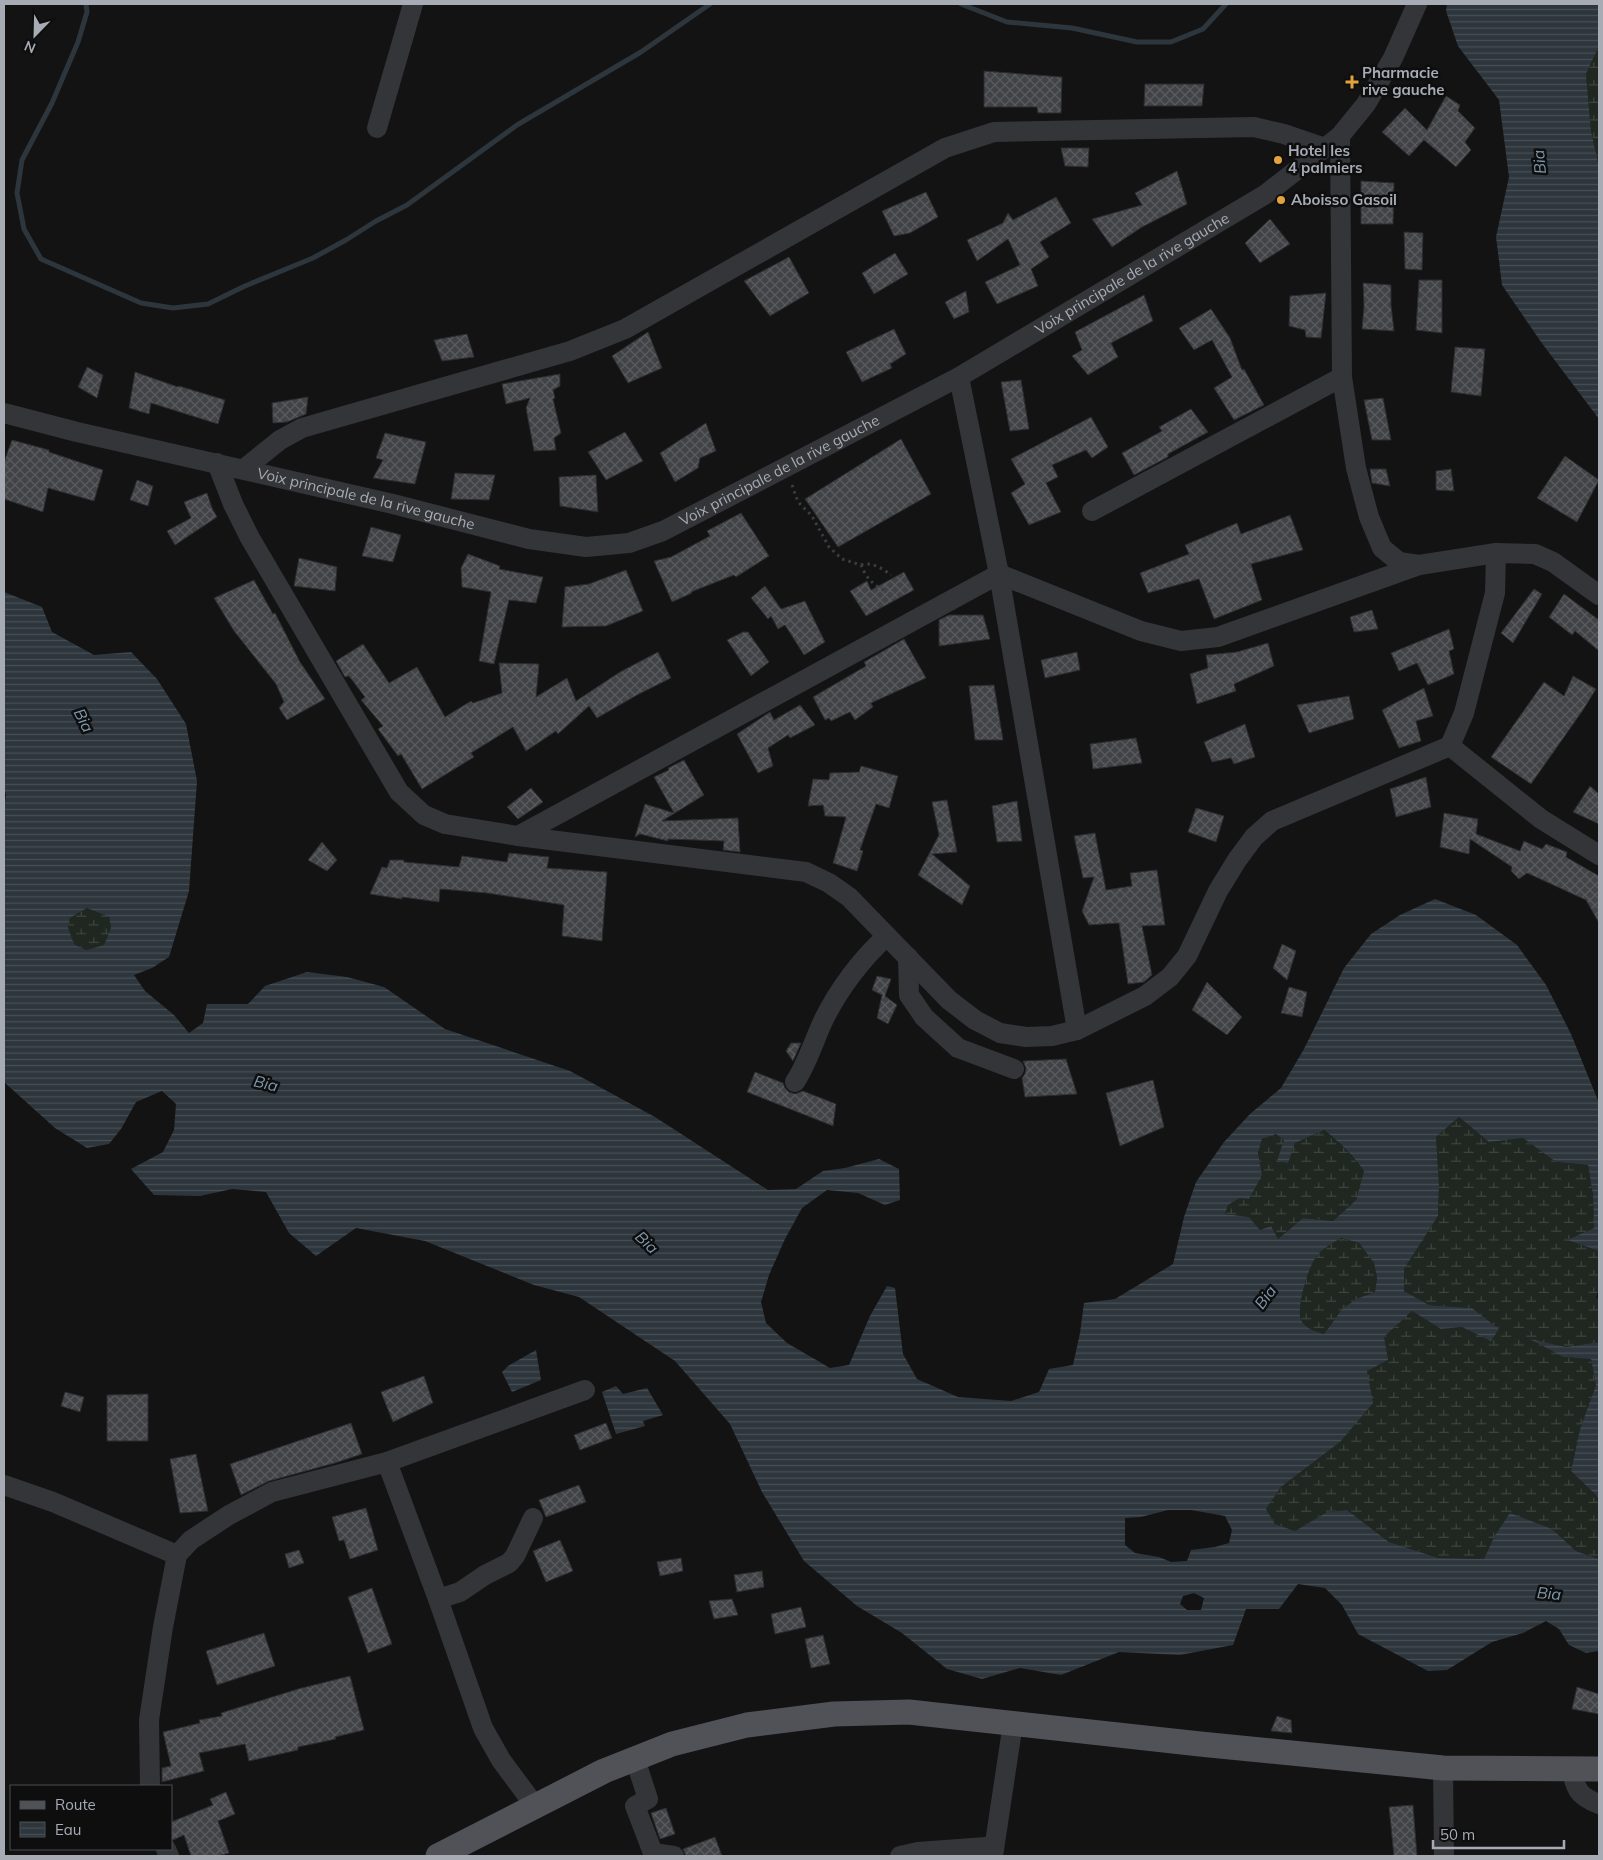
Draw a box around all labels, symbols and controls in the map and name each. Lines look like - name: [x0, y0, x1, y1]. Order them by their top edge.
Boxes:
- north arrow: [10, 10, 60, 60]
- text: N: [22, 37, 38, 57]
- place label: Pharmacie rive gauche: [1362, 63, 1445, 99]
- marker: Pharmacie rive gauche: [1346, 76, 1358, 88]
- place label: Hotel les 4 palmiers: [1288, 141, 1363, 177]
- water label: Bia: [1528, 149, 1550, 175]
- marker: Hotel les 4 palmiers: [1272, 154, 1284, 166]
- place label: Aboisso Gasoil: [1291, 190, 1397, 209]
- marker: Aboisso Gasoil: [1275, 194, 1287, 206]
- street label: Voix principale de la rive gauche: [1031, 208, 1233, 339]
- street label: Voix principale de la rive gauche: [676, 410, 882, 530]
- street label: Voix principale de la rive gauche: [255, 463, 477, 534]
- water label: Bia: [70, 705, 99, 736]
- water label: Bia: [252, 1070, 281, 1096]
- water label: Bia: [631, 1226, 663, 1258]
- water label: Bia: [1250, 1281, 1281, 1313]
- water label: Bia: [1536, 1582, 1562, 1604]
- legend: [10, 1785, 172, 1850]
- text: Route: [55, 1795, 96, 1814]
- scale bar: [1433, 1818, 1564, 1850]
- text: Eau: [55, 1820, 81, 1839]
- text: 50 m: [1440, 1825, 1475, 1844]

